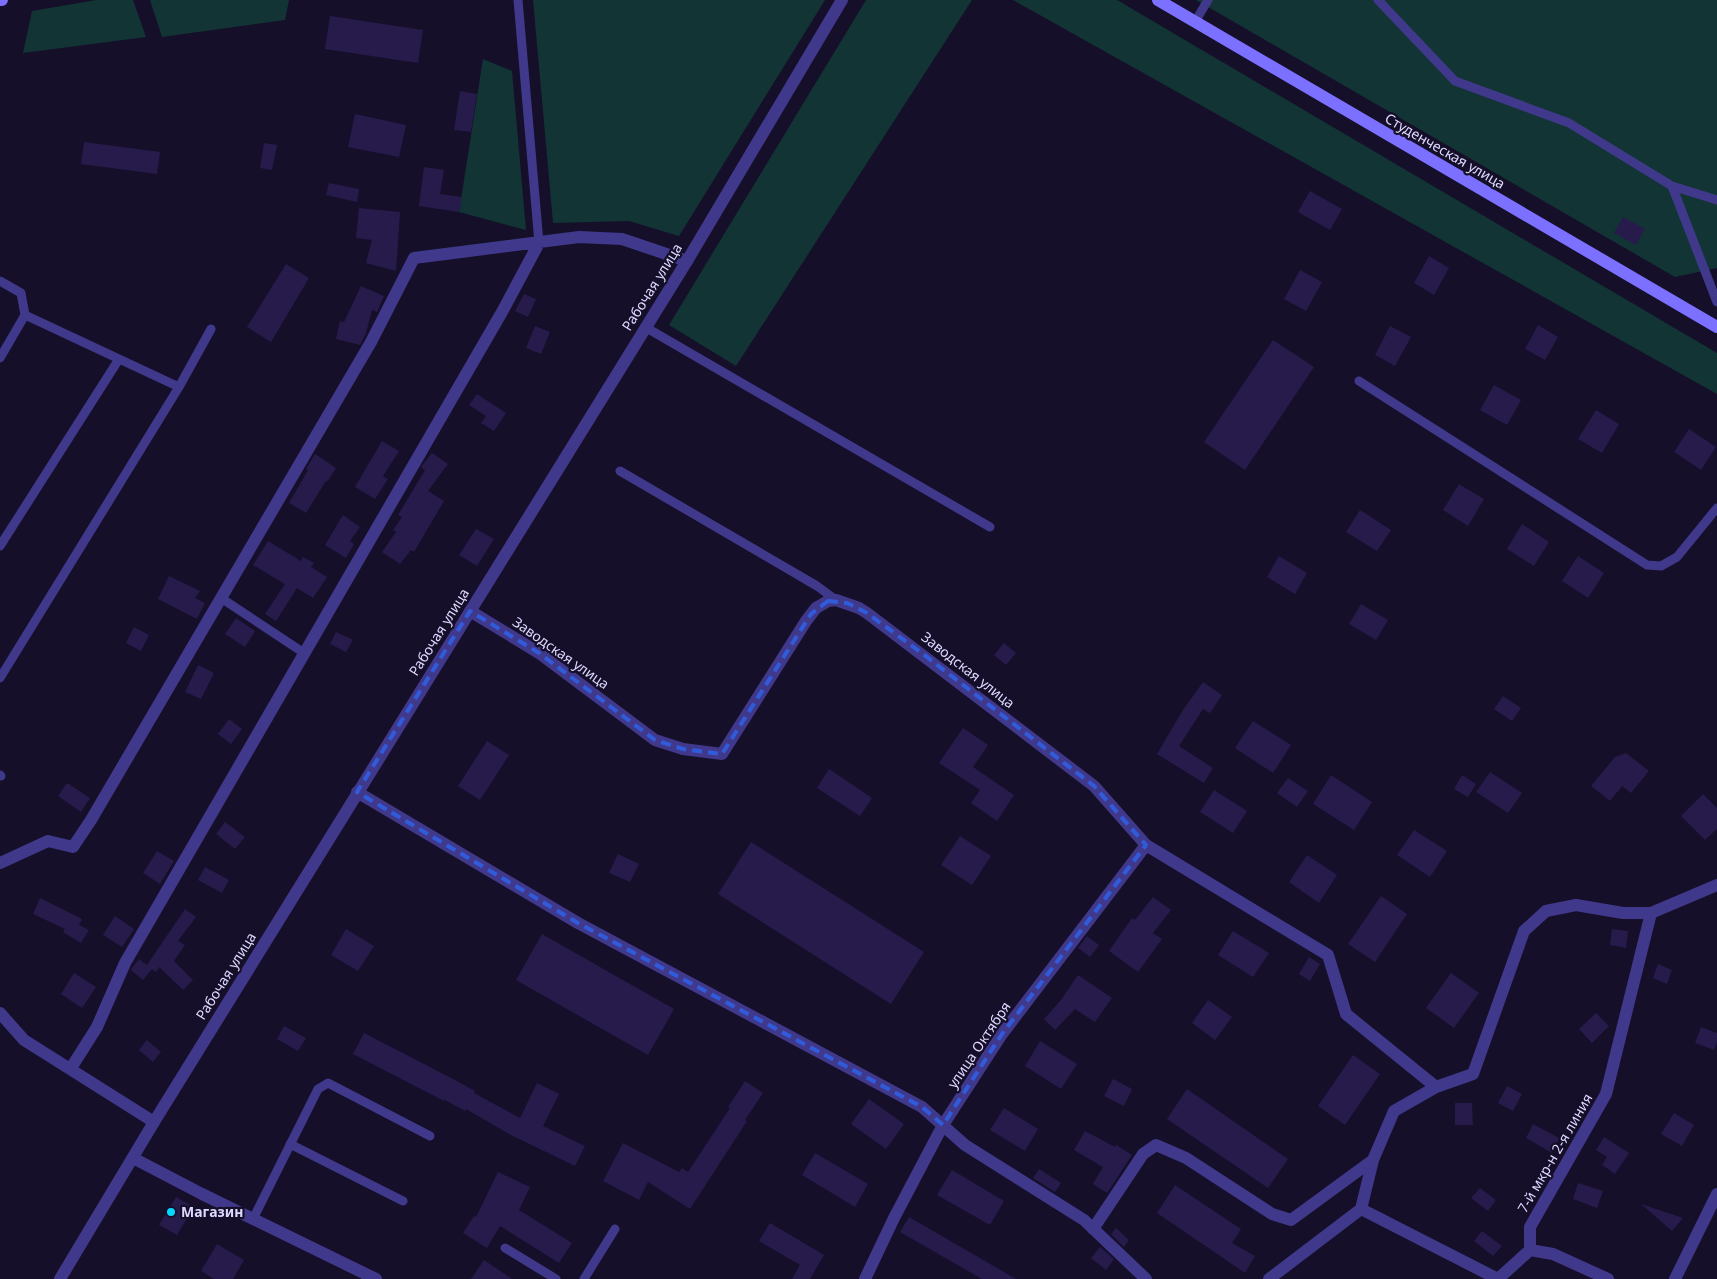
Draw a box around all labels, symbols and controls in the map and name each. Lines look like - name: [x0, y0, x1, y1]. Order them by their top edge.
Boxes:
- street label: Студенческая улица: [1382, 108, 1509, 193]
- street label: Рабочая улица: [617, 239, 686, 334]
- street label: Рабочая улица: [404, 584, 473, 679]
- street label: Заводская улица: [509, 612, 613, 693]
- street label: Заводская улица: [918, 627, 1019, 712]
- street label: Рабочая улица: [191, 928, 260, 1023]
- street label: улица Октября: [943, 998, 1015, 1092]
- street label: 7-й мкр-н 2-я линия: [1513, 1090, 1596, 1216]
- place label: Магазин: [181, 1202, 243, 1221]
- marker: Магазин: [165, 1206, 177, 1218]

